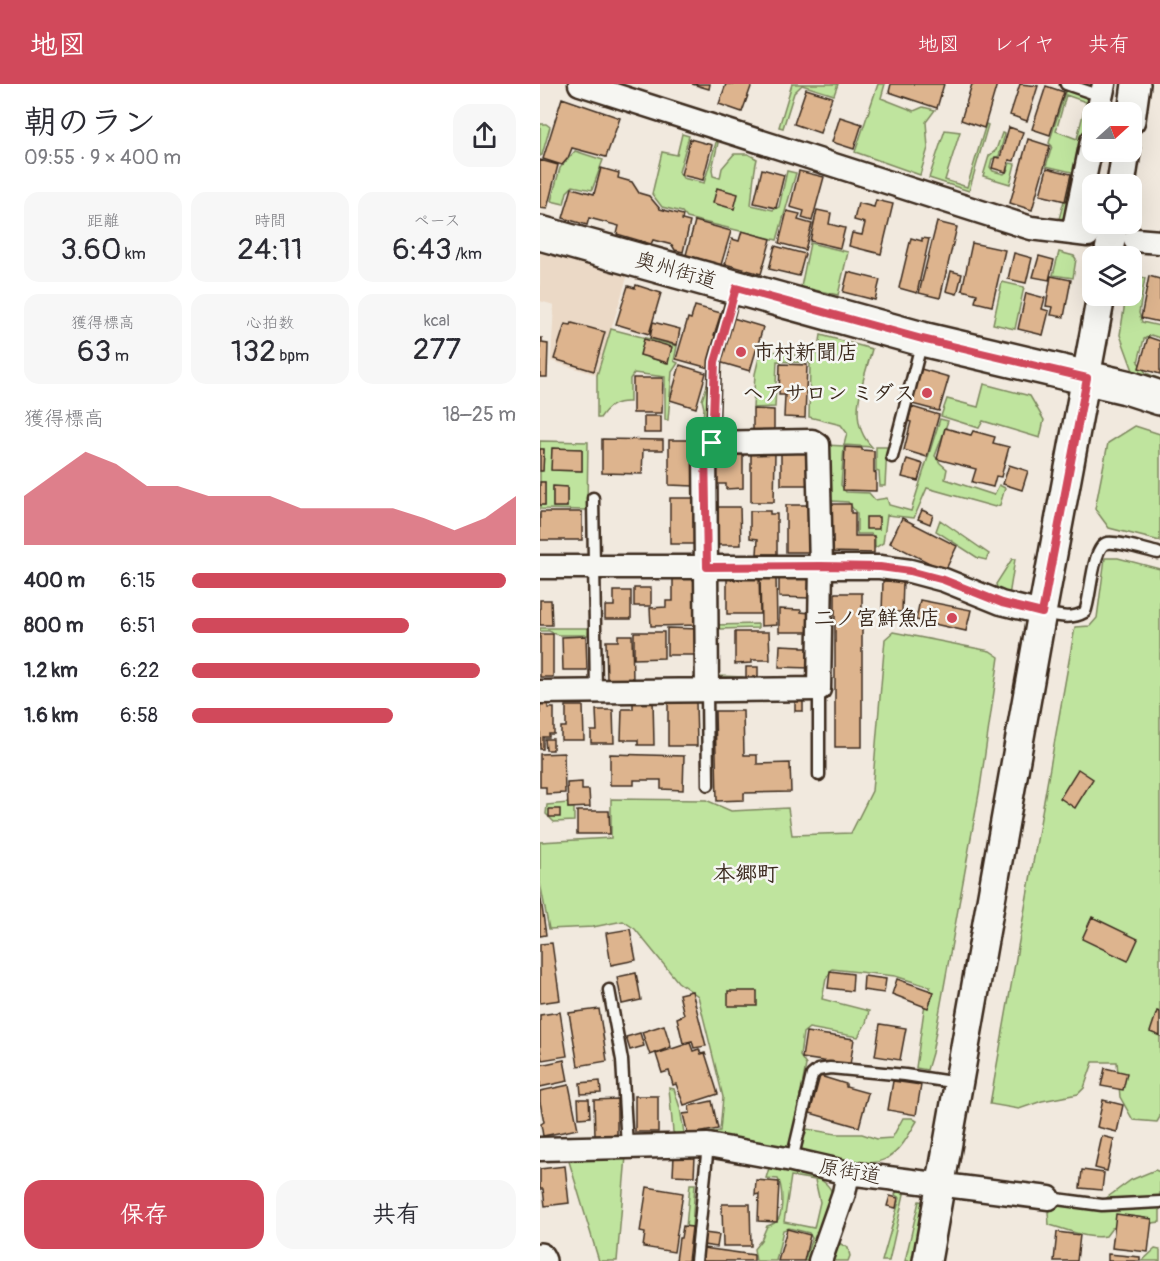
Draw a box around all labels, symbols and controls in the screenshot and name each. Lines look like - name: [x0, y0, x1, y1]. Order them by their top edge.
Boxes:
- text: 地図: [30, 28, 86, 63]
- text: 地図: [918, 31, 960, 58]
- text: レイヤ: [993, 31, 1055, 58]
- text: 共有: [1088, 31, 1130, 58]
- text: 朝のラン: [24, 102, 156, 143]
- north arrow: [1082, 102, 1142, 162]
- map controls: [1082, 102, 1142, 306]
- button: share: [453, 104, 516, 167]
- text: 09:55 · 9 × 400 m: [24, 145, 181, 170]
- button: locate: [1082, 174, 1142, 234]
- text: 距離: [87, 211, 119, 231]
- text: 時間: [254, 211, 286, 231]
- text: ペース: [413, 211, 461, 231]
- text: 3.60: [60, 231, 121, 268]
- text: 24:11: [237, 231, 303, 268]
- text: 6:43: [392, 231, 452, 268]
- text: km: [121, 244, 146, 264]
- text: /km: [452, 244, 482, 264]
- street label: 奥州街道: [632, 246, 720, 295]
- button: layers: [1082, 246, 1142, 306]
- text: kcal: [424, 311, 450, 331]
- text: 獲得標高: [71, 313, 135, 333]
- text: 心拍数: [246, 313, 294, 333]
- text: 277: [413, 331, 461, 368]
- text: 63: [77, 333, 111, 370]
- text: 132: [231, 333, 276, 370]
- place label: 市村新聞店: [753, 339, 858, 366]
- marker: 市村新聞店: [734, 345, 748, 359]
- text: m: [111, 346, 129, 366]
- text: bpm: [276, 346, 309, 366]
- place label: ヘアサロン ミダス: [742, 380, 915, 407]
- marker: ヘアサロン ミダス: [920, 386, 934, 400]
- text: 18–25 m: [442, 402, 516, 427]
- text: 獲得標高: [24, 406, 104, 431]
- pin: [686, 417, 737, 468]
- icon: arrive: [695, 426, 728, 459]
- text: 400 m: [24, 568, 85, 593]
- text: 6:15: [120, 568, 156, 593]
- place label: 二ノ宮鮮魚店: [814, 605, 940, 632]
- marker: 二ノ宮鮮魚店: [945, 611, 959, 625]
- text: 800 m: [24, 613, 84, 638]
- text: 6:51: [120, 613, 156, 638]
- text: 1.2 km: [24, 658, 78, 683]
- text: 6:22: [120, 658, 159, 683]
- text: 1.6 km: [24, 703, 78, 728]
- text: 6:58: [120, 703, 158, 728]
- district label: 本郷町: [713, 860, 779, 888]
- street label: 原街道: [817, 1153, 883, 1190]
- button: 保存: [24, 1180, 264, 1249]
- button: 共有: [276, 1180, 516, 1249]

